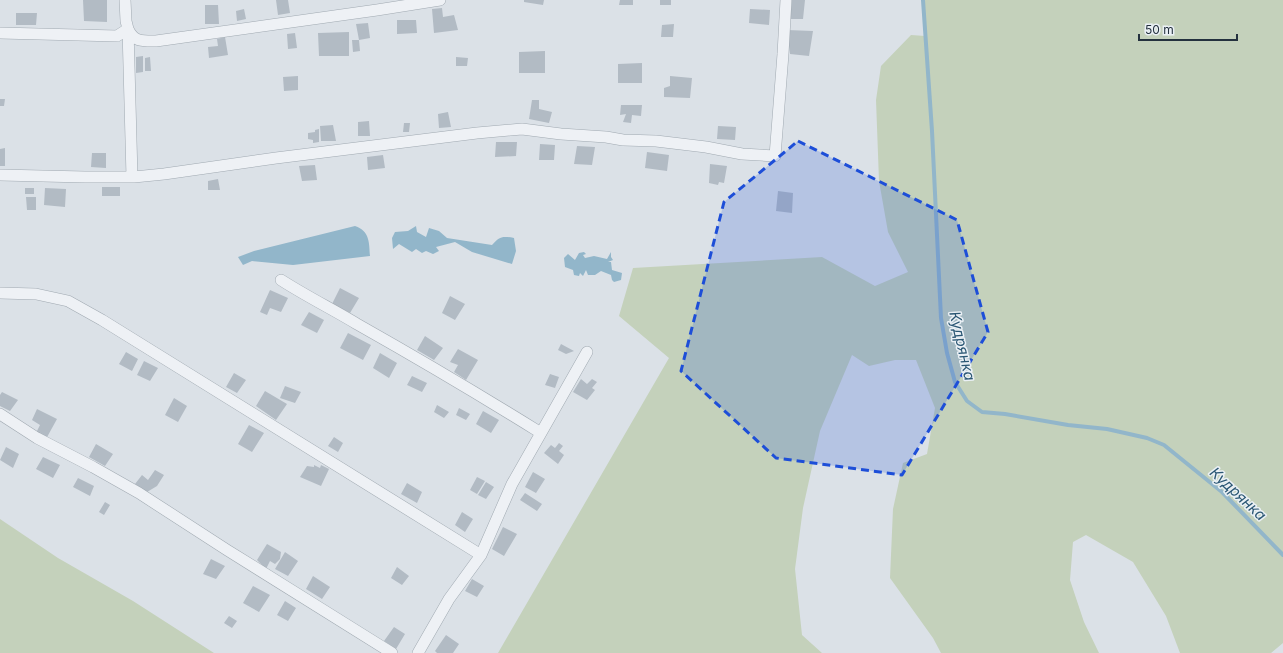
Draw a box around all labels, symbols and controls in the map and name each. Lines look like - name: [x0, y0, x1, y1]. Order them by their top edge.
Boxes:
- scale bar: [1139, 16, 1237, 42]
- text: 50 m: [1145, 22, 1174, 37]
- water label: Кудрянка: [945, 309, 980, 382]
- water label: Кудрянка: [1206, 463, 1271, 525]

